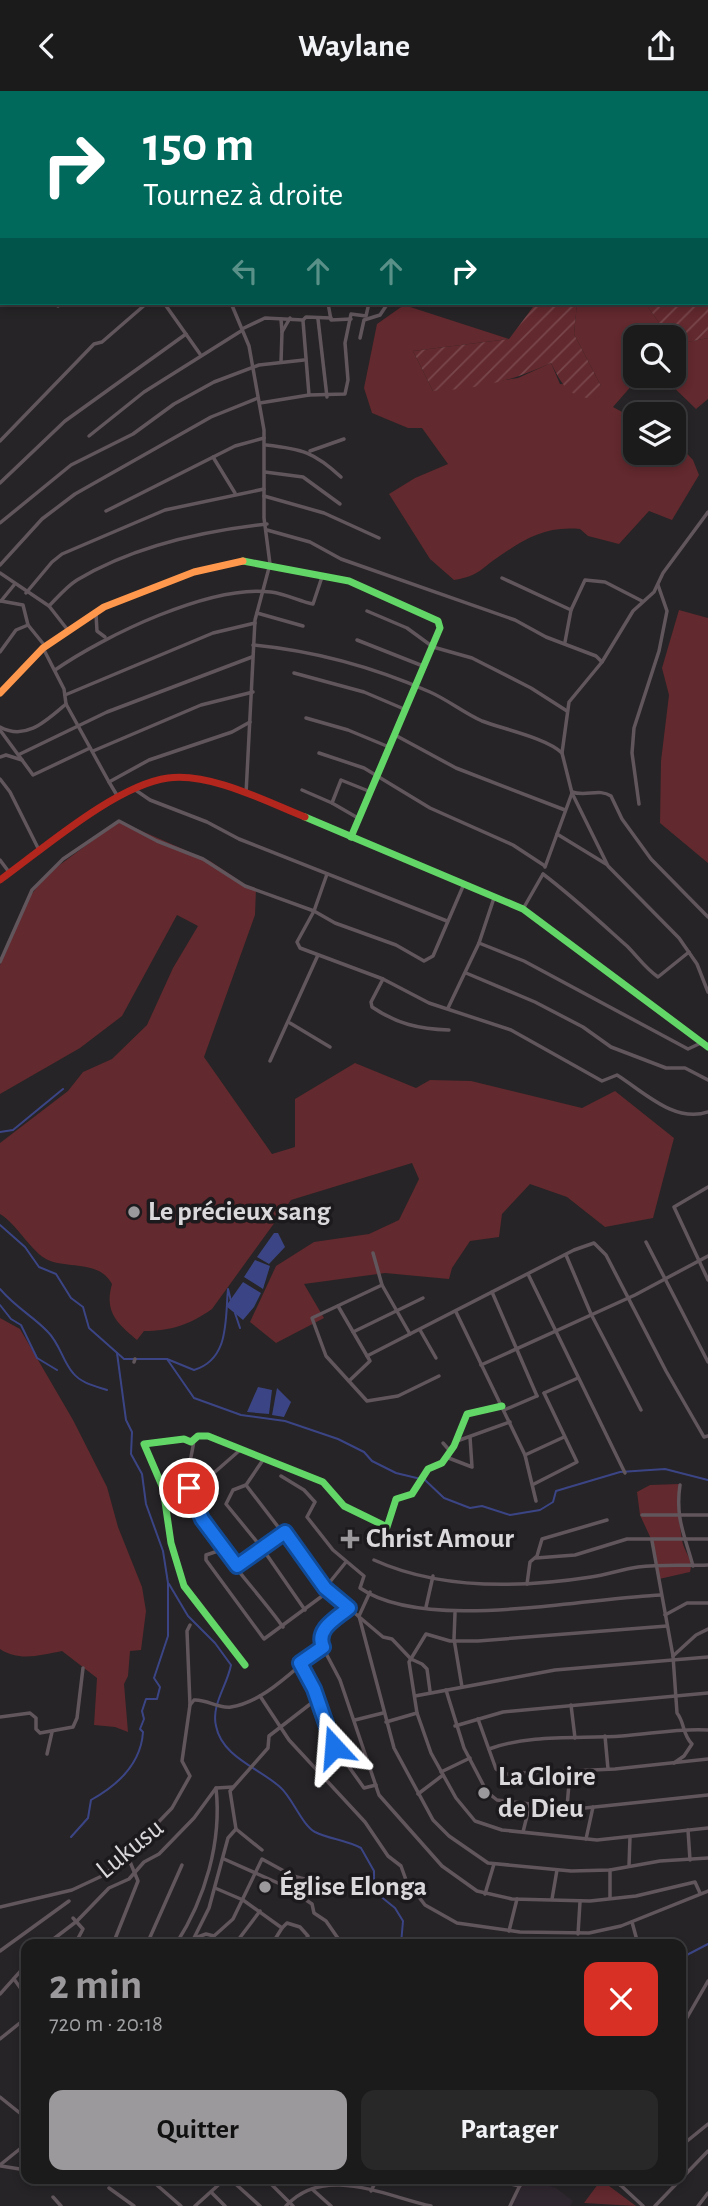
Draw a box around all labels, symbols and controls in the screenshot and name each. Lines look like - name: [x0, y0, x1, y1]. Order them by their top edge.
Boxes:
- icon: back: [28, 27, 66, 65]
- icon: share: [642, 27, 680, 65]
- text: Waylane: [298, 30, 410, 62]
- icon: right: [28, 119, 119, 210]
- text: 150 m: [143, 121, 254, 170]
- text: Tournez à droite: [143, 179, 343, 211]
- icon: left: [226, 252, 264, 290]
- icon: ahead: [299, 252, 337, 290]
- icon: ahead: [372, 252, 410, 290]
- icon: right: [445, 252, 483, 290]
- map controls: [623, 325, 686, 465]
- button: search: [623, 325, 686, 388]
- button: layers: [623, 402, 686, 465]
- place label: Le précieux sang: [148, 1198, 332, 1226]
- marker: Le précieux sang: [126, 1204, 142, 1220]
- pin: [159, 1458, 219, 1518]
- icon: arrive: [170, 1469, 208, 1507]
- place label: Christ Amour: [366, 1525, 514, 1553]
- marker: Christ Amour: [340, 1529, 360, 1549]
- position arrow: [297, 1710, 371, 1784]
- place label: La Gloire de Dieu: [498, 1763, 596, 1823]
- marker: La Gloire de Dieu: [476, 1785, 492, 1801]
- street label: Lukusu: [91, 1814, 169, 1884]
- place label: Église Elonga: [279, 1870, 427, 1901]
- marker: Église Elonga: [257, 1879, 273, 1895]
- button: close: [584, 1962, 658, 2036]
- text: 2 min: [49, 1964, 142, 2006]
- text: 720 m · 20:18: [49, 2013, 163, 2036]
- button: Quitter: [49, 2090, 347, 2170]
- button: Partager: [361, 2090, 658, 2170]

